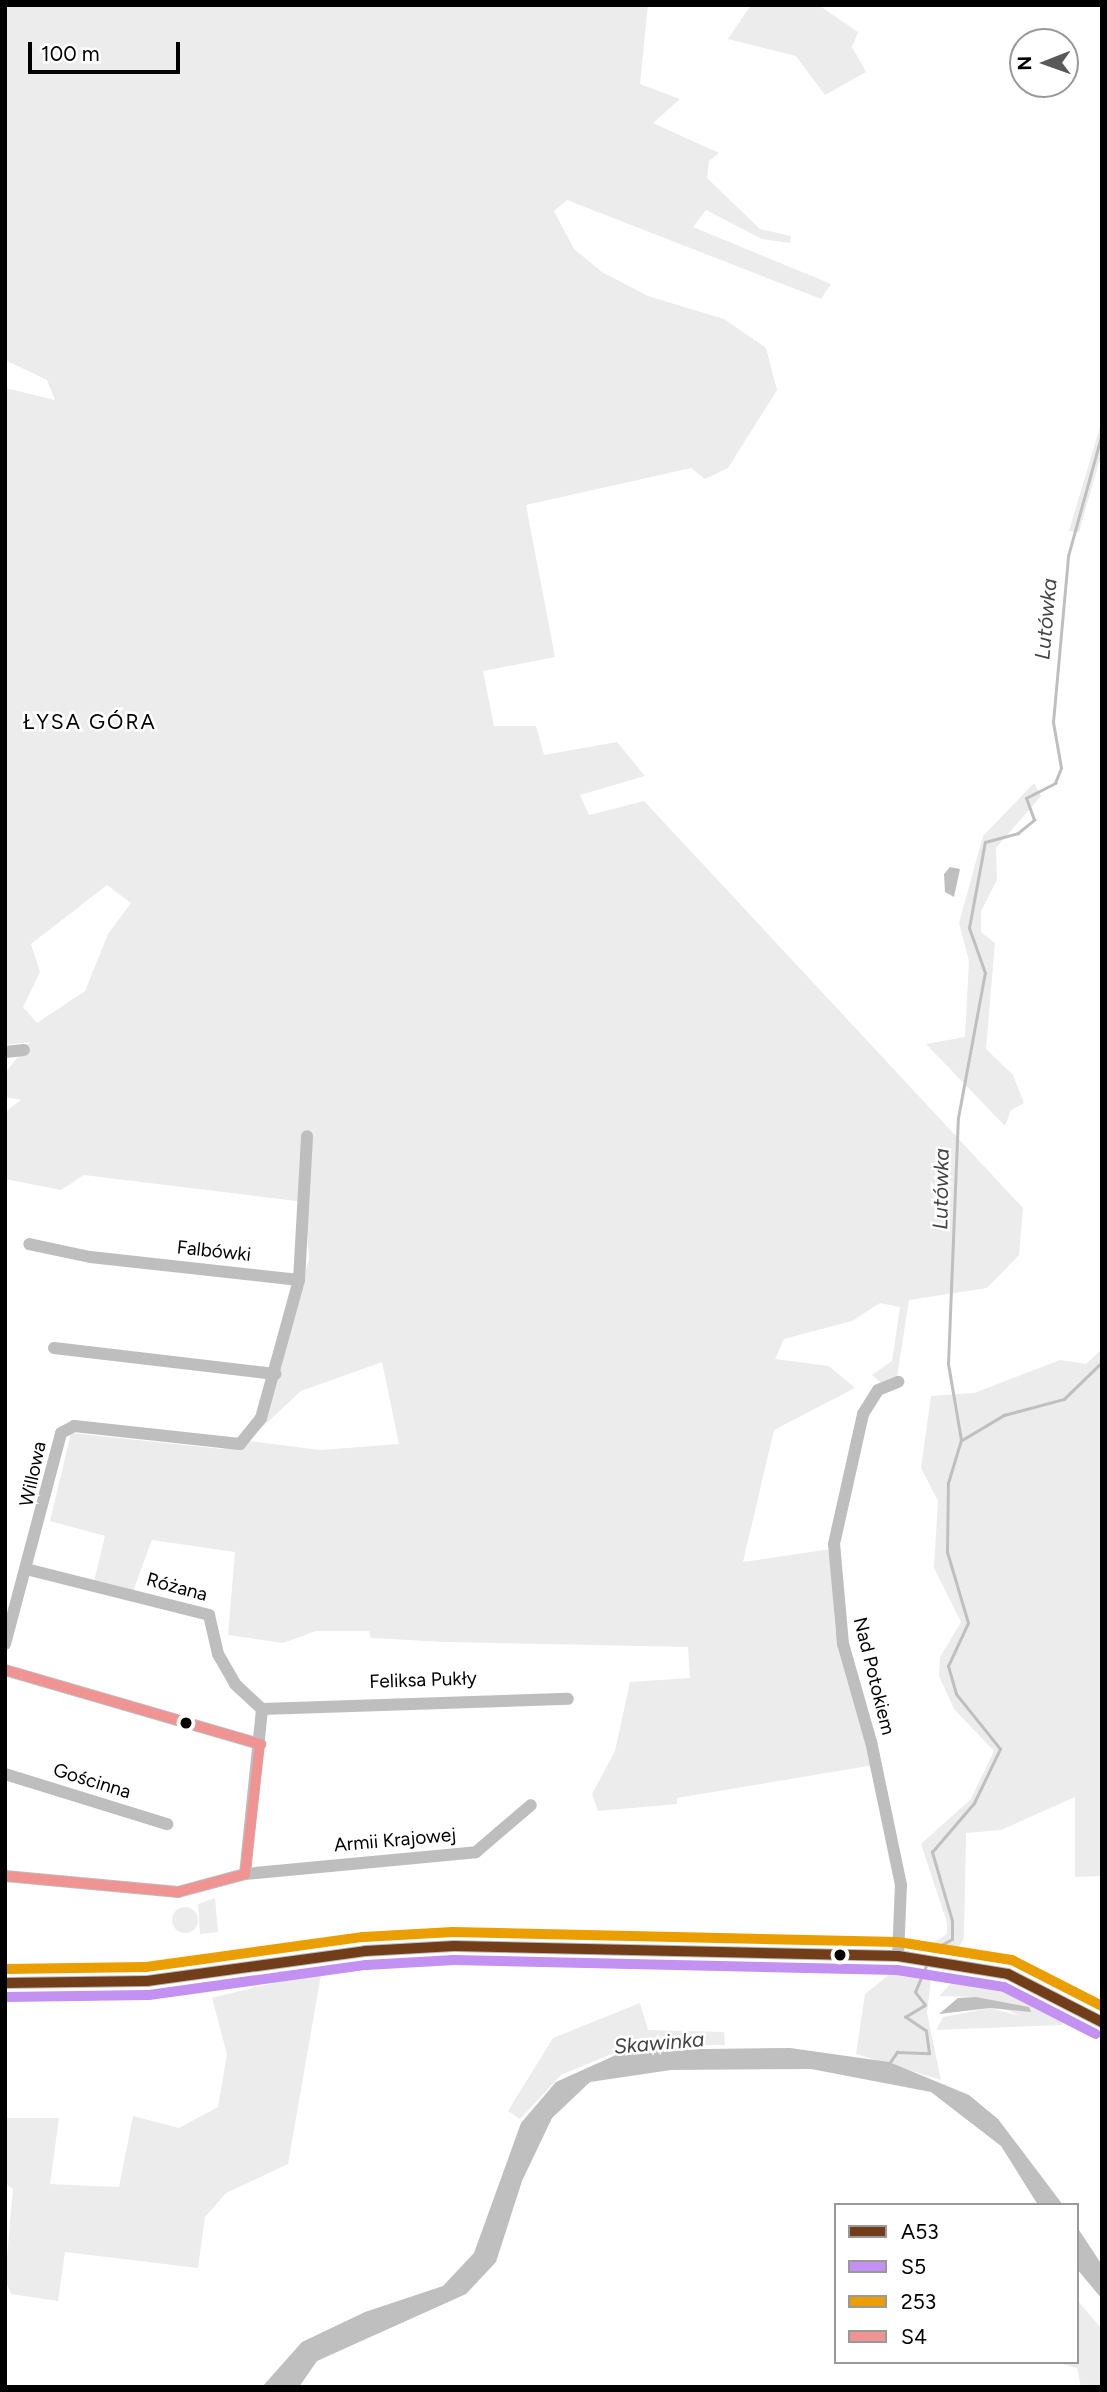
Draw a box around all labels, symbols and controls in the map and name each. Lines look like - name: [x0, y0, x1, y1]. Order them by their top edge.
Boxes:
- scale bar: [32, 28, 184, 72]
- north arrow: [1009, 28, 1079, 98]
- text: 100 m: [41, 41, 100, 66]
- text: N: [1013, 56, 1036, 71]
- water label: Lutówka: [1030, 577, 1062, 661]
- district label: ŁYSA GÓRA: [24, 709, 156, 735]
- water label: Lutówka: [928, 1148, 954, 1230]
- street label: Falbówki: [176, 1236, 252, 1266]
- street label: Willowa: [15, 1439, 51, 1509]
- street label: Różana: [144, 1568, 210, 1606]
- street label: Nad Potokiem: [848, 1615, 900, 1737]
- street label: Feliksa Pukły: [369, 1667, 477, 1693]
- unlabelled marker: [179, 1716, 193, 1730]
- street label: Gościnna: [50, 1758, 134, 1804]
- street label: Armii Krajowej: [333, 1823, 457, 1857]
- unlabelled marker: [833, 1948, 847, 1962]
- water label: Skawinka: [613, 2027, 705, 2059]
- legend: [834, 2203, 1079, 2364]
- text: A53: [901, 2219, 939, 2244]
- text: S5: [901, 2254, 926, 2279]
- text: 253: [901, 2289, 936, 2314]
- text: S4: [901, 2324, 927, 2349]

